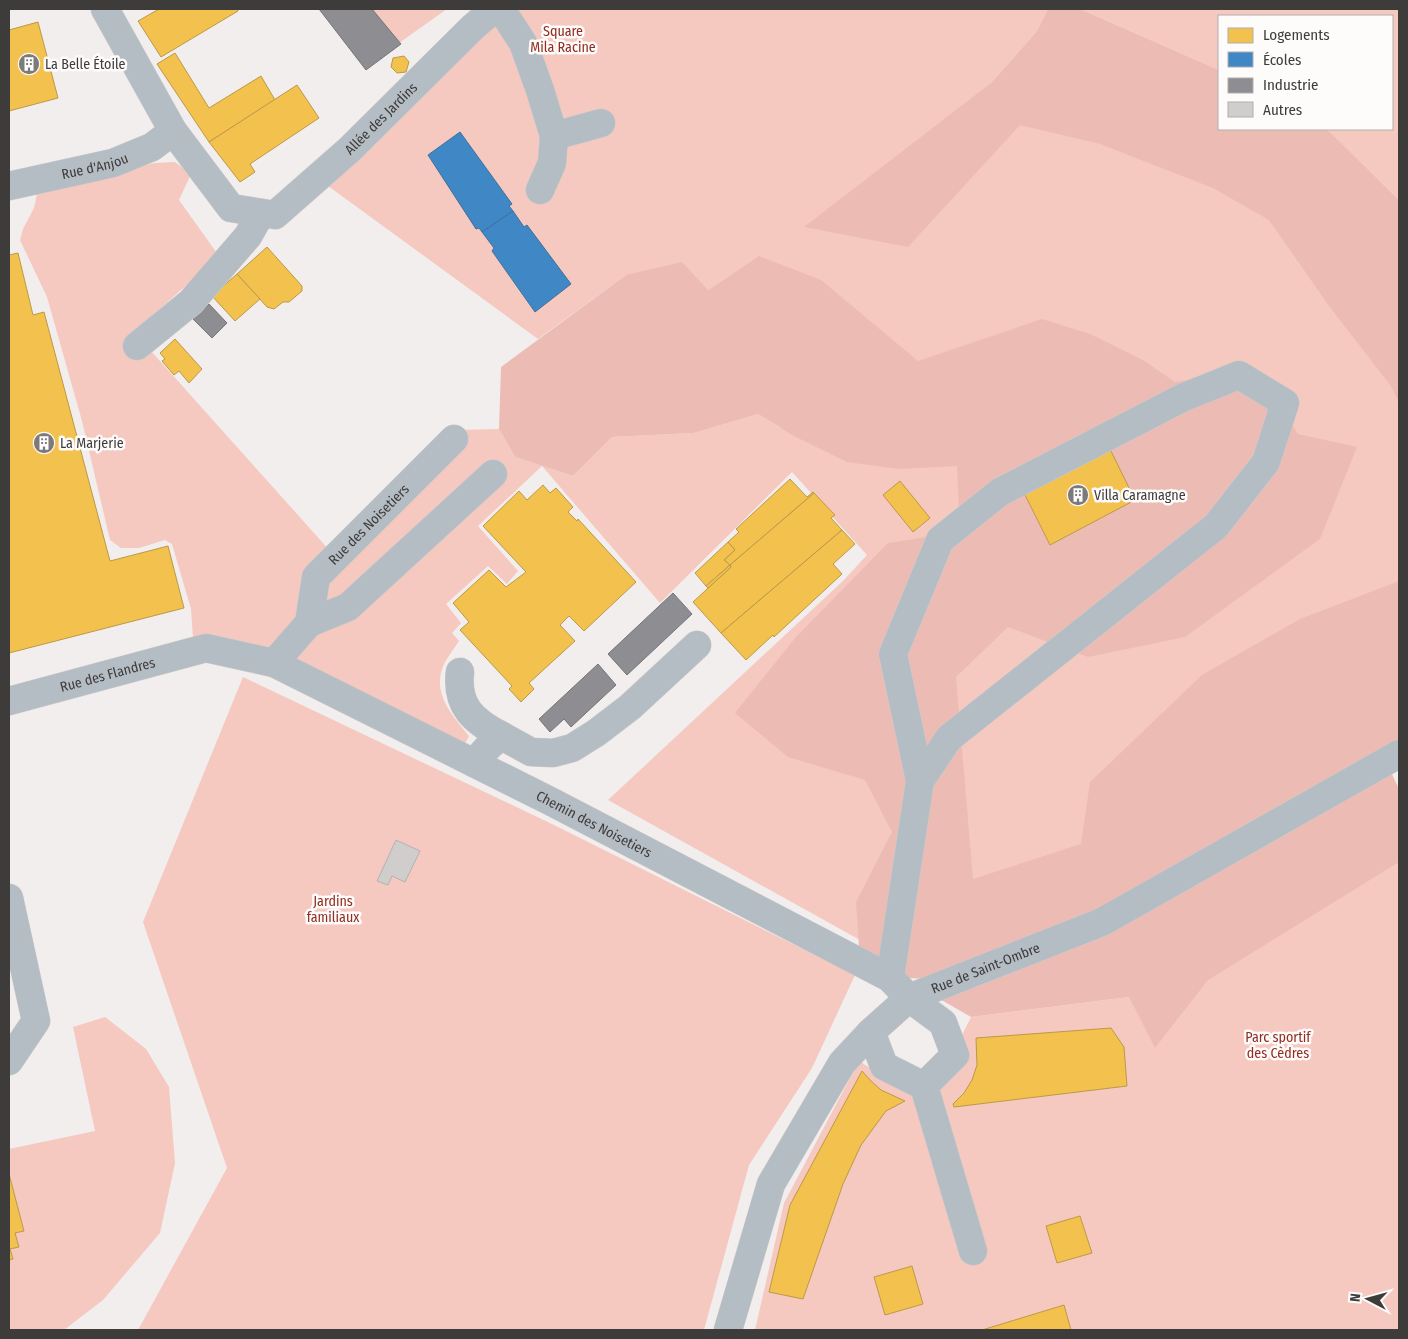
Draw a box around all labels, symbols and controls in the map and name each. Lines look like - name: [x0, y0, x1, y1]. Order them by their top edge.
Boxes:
- legend: [1218, 15, 1393, 130]
- park label: Square Mila Racine: [530, 23, 596, 56]
- text: Logements: [1263, 26, 1330, 44]
- text: Écoles: [1263, 51, 1301, 69]
- building icon: La Belle Étoile: [17, 52, 41, 76]
- place label: La Belle Étoile: [45, 55, 126, 73]
- text: Industrie: [1263, 76, 1318, 94]
- street label: Allée des Jardins: [341, 79, 421, 158]
- text: Autres: [1263, 101, 1302, 119]
- street label: Rue d'Anjou: [60, 149, 131, 183]
- building icon: La Marjerie: [32, 431, 56, 455]
- place label: La Marjerie: [60, 435, 124, 452]
- street label: Rue des Noisetiers: [325, 481, 412, 568]
- building icon: Villa Caramagne: [1066, 483, 1090, 507]
- place label: Villa Caramagne: [1094, 487, 1186, 504]
- street label: Rue des Flandres: [58, 654, 157, 695]
- street label: Chemin des Noisetiers: [533, 787, 655, 861]
- park label: Jardins familiaux: [307, 893, 360, 926]
- street label: Rue de Saint-Ombre: [929, 939, 1042, 997]
- park label: Parc sportif des Cèdres: [1245, 1029, 1312, 1062]
- north arrow: [1343, 1274, 1393, 1324]
- text: N: [1347, 1293, 1364, 1303]

